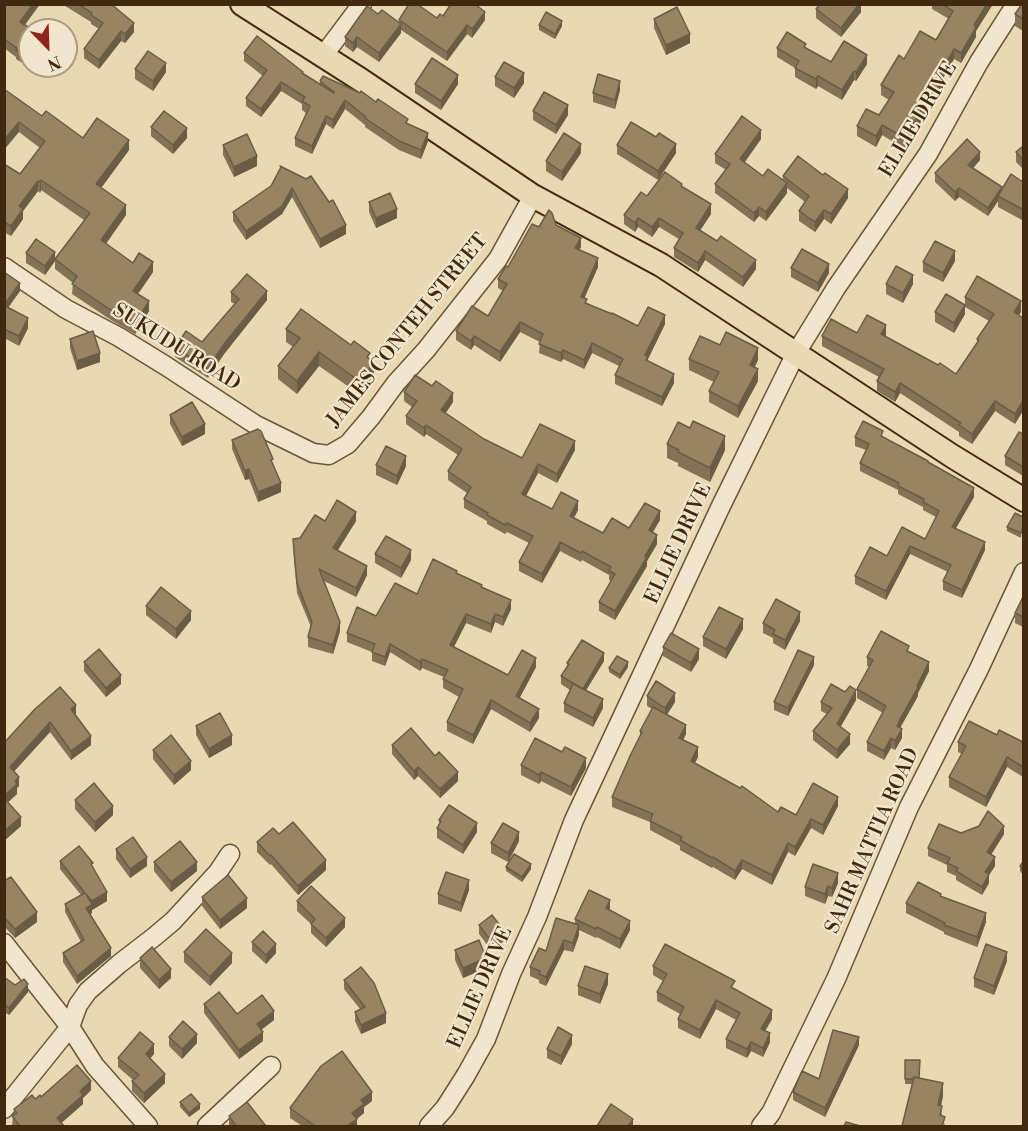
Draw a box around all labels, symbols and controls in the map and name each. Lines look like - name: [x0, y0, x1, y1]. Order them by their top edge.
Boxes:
- north arrow: [18, 18, 78, 78]
- text: N: [45, 51, 64, 74]
- street label: ELLIE DRIVE: [875, 58, 963, 182]
- street label: JAMES CONTEH STREET: [323, 229, 493, 433]
- street label: SUKUDU ROAD: [108, 299, 244, 397]
- street label: ELLIE DRIVE: [640, 480, 718, 608]
- street label: SAHR MATTIA ROAD: [821, 744, 925, 938]
- street label: ELLIE DRIVE: [443, 923, 519, 1053]

